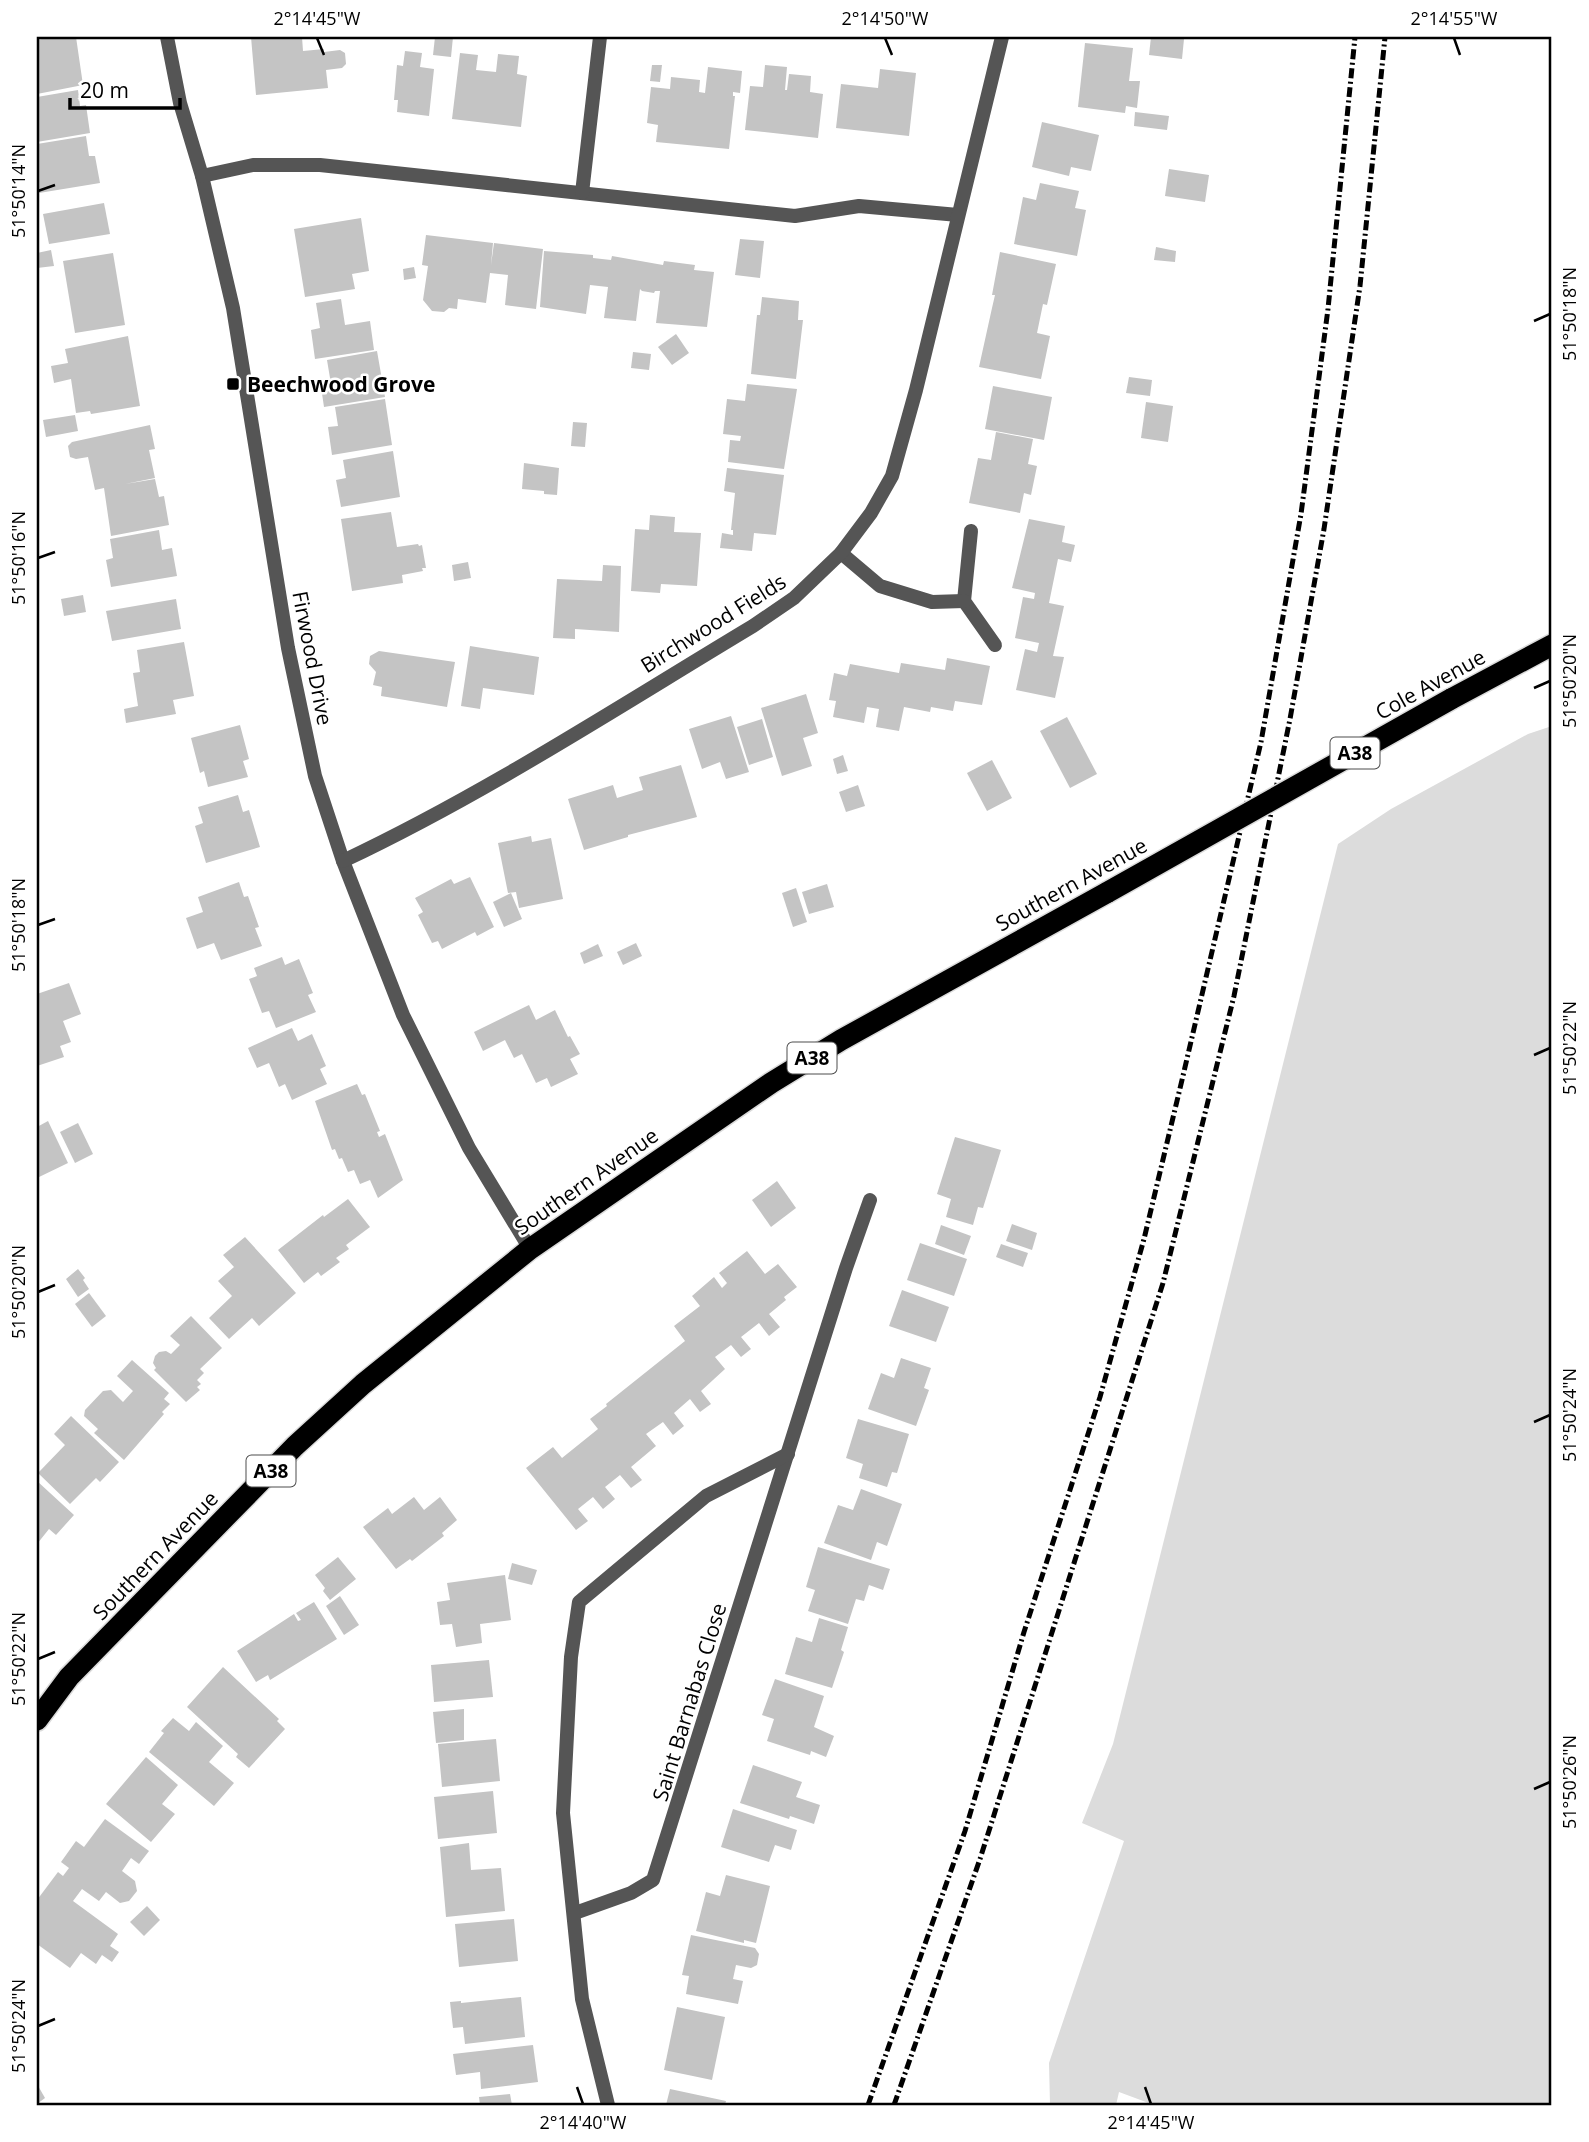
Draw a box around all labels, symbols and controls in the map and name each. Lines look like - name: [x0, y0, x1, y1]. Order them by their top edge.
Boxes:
- text: 2°14'45"W: [274, 6, 361, 30]
- text: 2°14'50"W: [842, 6, 929, 30]
- text: 2°14'55"W: [1411, 6, 1498, 30]
- scale bar: [70, 66, 180, 110]
- text: 20 m: [80, 76, 129, 104]
- text: 51°50'14"N: [6, 144, 30, 238]
- text: 51°50'18"N: [1557, 267, 1581, 361]
- place label: Beechwood Grove: [247, 370, 435, 398]
- marker: Beechwood Grove: [225, 376, 241, 392]
- text: 51°50'16"N: [6, 511, 30, 605]
- street label: Birchwood Fields: [635, 567, 791, 679]
- street label: Firwood Drive: [286, 589, 340, 727]
- text: 51°50'20"N: [1557, 634, 1581, 728]
- street label: Cole Avenue: [1370, 642, 1490, 726]
- road number: A38: [1330, 738, 1380, 768]
- street label: Southern Avenue: [990, 831, 1152, 937]
- text: 51°50'18"N: [6, 878, 30, 972]
- text: 51°50'22"N: [1557, 1001, 1581, 1095]
- road number: A38: [788, 1042, 836, 1074]
- street label: Southern Avenue: [509, 1121, 663, 1241]
- text: 51°50'20"N: [6, 1245, 30, 1339]
- text: 51°50'24"N: [1557, 1368, 1581, 1462]
- road number: A38: [246, 1456, 296, 1486]
- street label: Southern Avenue: [86, 1484, 224, 1626]
- street label: Saint Barnabas Close: [646, 1600, 732, 1804]
- text: 51°50'22"N: [6, 1612, 30, 1706]
- text: 51°50'26"N: [1557, 1735, 1581, 1829]
- text: 51°50'24"N: [6, 1979, 30, 2073]
- text: 2°14'40"W: [540, 2110, 627, 2134]
- text: 2°14'45"W: [1108, 2110, 1195, 2134]

